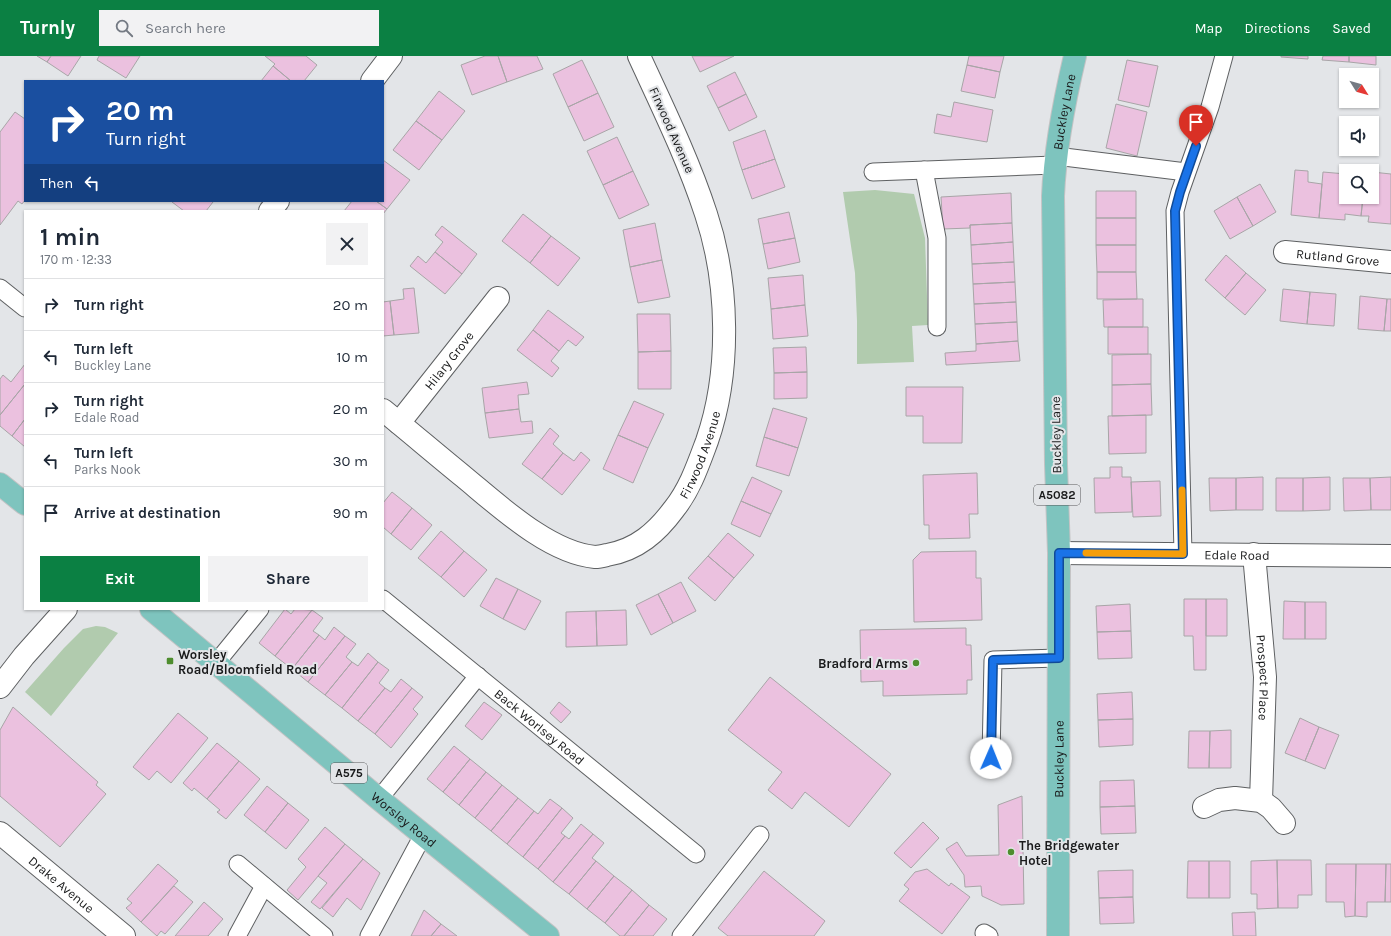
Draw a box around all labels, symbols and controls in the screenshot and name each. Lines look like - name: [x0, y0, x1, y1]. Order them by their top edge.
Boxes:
- search box: [99, 10, 379, 46]
- text: Turnly: [20, 17, 75, 39]
- icon: search: [113, 17, 135, 39]
- text: Search here: [145, 19, 226, 37]
- text: Map: [1195, 20, 1223, 37]
- text: Directions: [1245, 20, 1310, 37]
- text: Saved: [1332, 20, 1371, 37]
- north arrow: [1339, 68, 1379, 108]
- map controls: [1339, 68, 1379, 204]
- street label: Buckley Lane: [1050, 72, 1078, 151]
- street label: Firwood Avenue: [646, 85, 698, 176]
- text: 20 m: [106, 94, 174, 127]
- icon: right: [40, 96, 92, 148]
- pin: [1179, 105, 1213, 146]
- icon: arrive: [1185, 111, 1207, 133]
- button: sound: [1339, 116, 1379, 156]
- text: Turn right: [106, 128, 186, 150]
- button: search: [1339, 164, 1379, 204]
- icon: left: [81, 172, 103, 194]
- text: Then: [40, 174, 73, 192]
- text: 1 min: [40, 223, 100, 251]
- button: close: [326, 223, 368, 265]
- street label: Rutland Grove: [1295, 246, 1380, 268]
- text: 170 m · 12:33: [40, 252, 112, 267]
- icon: right: [40, 294, 62, 316]
- text: Turn right: [74, 296, 144, 314]
- text: 20 m: [333, 296, 368, 314]
- street label: Hilary Grove: [421, 328, 477, 393]
- text: Turn left: [74, 340, 133, 358]
- icon: left: [40, 346, 62, 368]
- text: 10 m: [337, 348, 368, 366]
- text: Buckley Lane: [74, 358, 151, 373]
- text: Turn right: [74, 392, 144, 410]
- street label: Buckley Lane: [1048, 396, 1064, 474]
- icon: right: [40, 398, 62, 420]
- text: 20 m: [333, 400, 368, 418]
- street label: Firwood Avenue: [676, 409, 723, 501]
- text: Edale Road: [74, 410, 140, 425]
- text: Turn left: [74, 444, 133, 462]
- icon: left: [40, 450, 62, 472]
- text: 30 m: [333, 452, 368, 470]
- text: Parks Nook: [74, 462, 141, 477]
- road number: A5082: [1034, 485, 1080, 505]
- icon: arrive: [40, 502, 62, 524]
- text: Arrive at destination: [74, 504, 221, 522]
- text: 90 m: [333, 504, 368, 522]
- street label: Edale Road: [1204, 547, 1270, 562]
- button: Exit: [40, 556, 200, 602]
- button: Share: [208, 556, 368, 602]
- street label: Prospect Place: [1254, 634, 1273, 721]
- place label: Worsley Road/Bloomfield Road: [178, 647, 317, 677]
- marker: Worsley Road/Bloomfield Road: [165, 656, 175, 666]
- place label: Bradford Arms: [818, 656, 908, 671]
- marker: Bradford Arms: [911, 658, 921, 668]
- street label: Back Worlsey Road: [492, 685, 588, 768]
- street label: Buckley Lane: [1051, 720, 1066, 798]
- position arrow: [970, 737, 1012, 779]
- road number: A575: [331, 763, 367, 783]
- street label: Worsley Road: [368, 788, 440, 850]
- place label: The Bridgewater Hotel: [1019, 838, 1120, 868]
- marker: The Bridgewater Hotel: [1006, 847, 1016, 857]
- street label: Drake Avenue: [26, 853, 98, 916]

